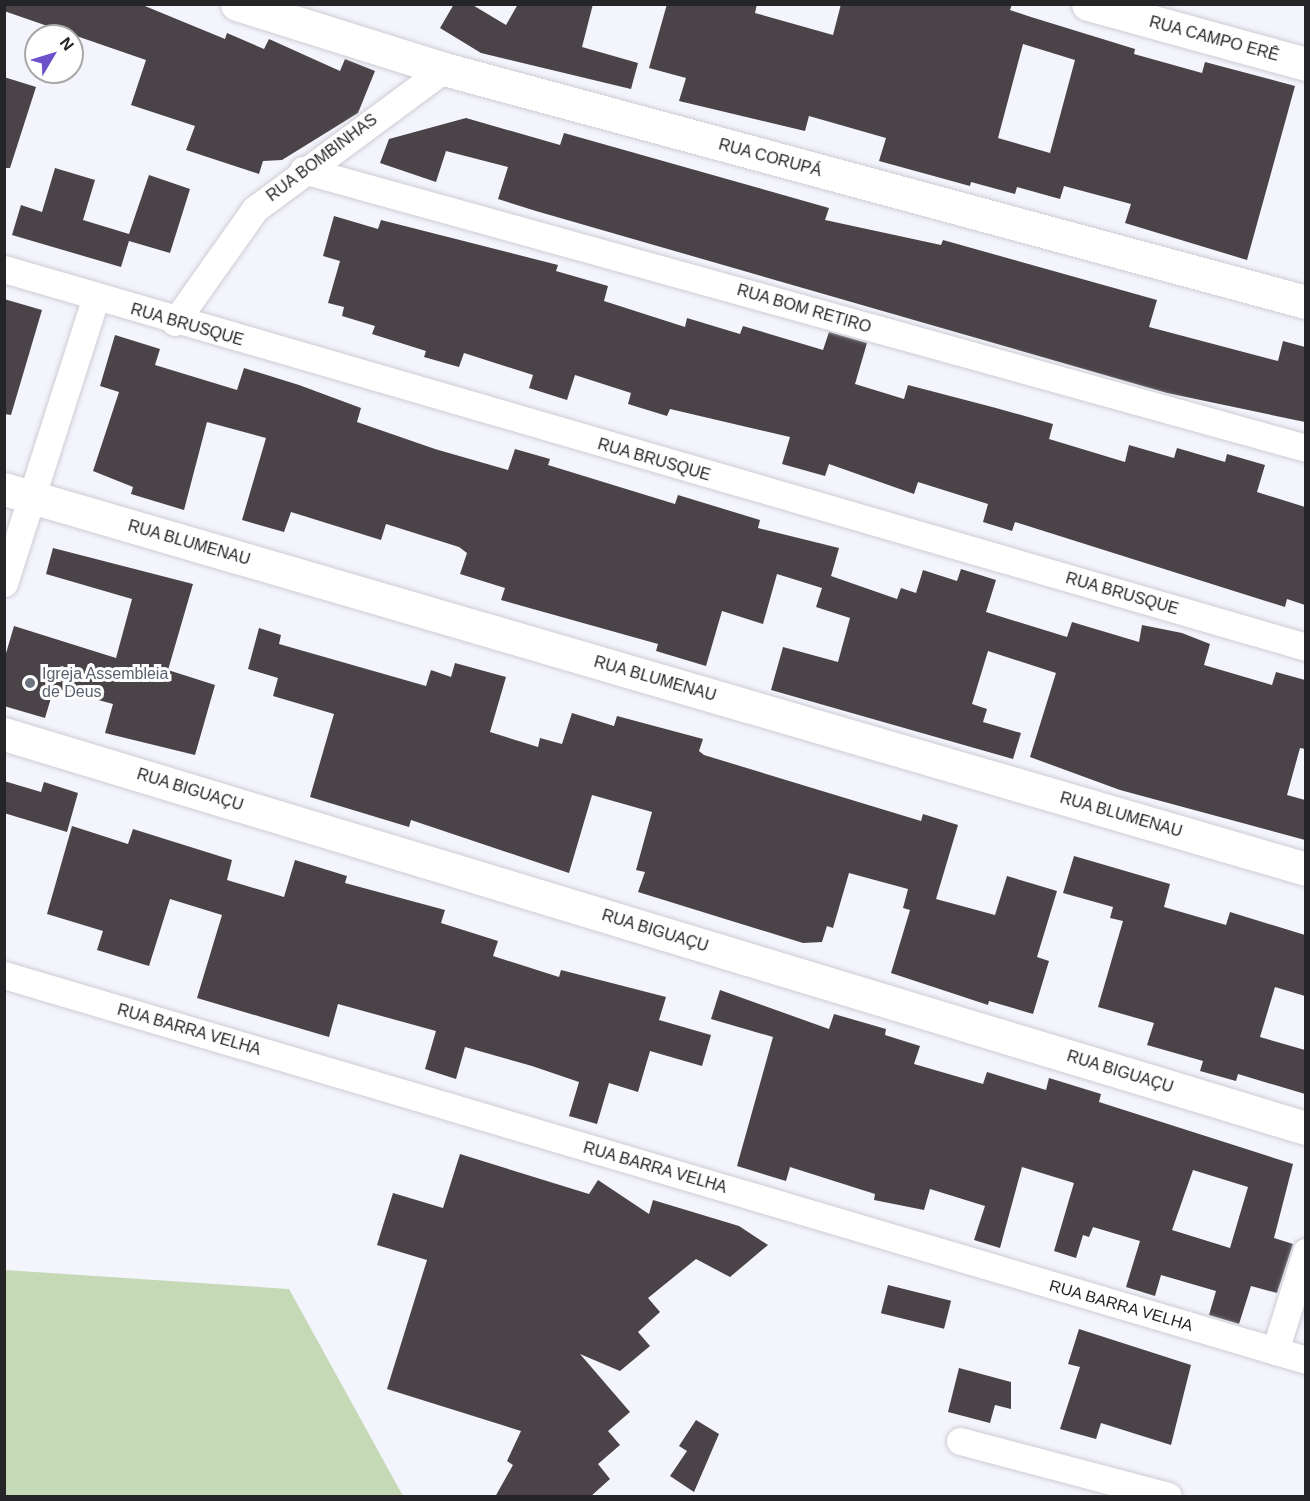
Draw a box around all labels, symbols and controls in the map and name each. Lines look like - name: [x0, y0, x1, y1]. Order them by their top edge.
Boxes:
- street label: RUA CAMPO ERÊ: [1147, 12, 1281, 66]
- north arrow: [24, 24, 84, 84]
- text: N: [57, 34, 77, 54]
- street label: RUA BOMBINHAS: [263, 110, 381, 206]
- street label: RUA CORUPÁ: [716, 135, 824, 181]
- street label: RUA BOM RETIRO: [734, 281, 874, 337]
- street label: RUA BRUSQUE: [128, 300, 246, 350]
- street label: RUA BRUSQUE: [595, 435, 713, 485]
- street label: RUA BLUMENAU: [125, 516, 253, 570]
- street label: RUA BRUSQUE: [1063, 569, 1181, 619]
- street label: RUA BLUMENAU: [591, 652, 719, 706]
- place label: Igreja Assembleia de Deus: [42, 664, 169, 702]
- marker: Igreja Assembleia de Deus: [23, 676, 37, 690]
- street label: RUA BIGUAÇU: [134, 765, 246, 815]
- street label: RUA BLUMENAU: [1057, 788, 1185, 842]
- street label: RUA BIGUAÇU: [599, 906, 711, 956]
- street label: RUA BARRA VELHA: [114, 1000, 264, 1060]
- street label: RUA BIGUAÇU: [1064, 1047, 1176, 1097]
- street label: RUA BARRA VELHA: [580, 1138, 730, 1198]
- street label: RUA BARRA VELHA: [1046, 1276, 1196, 1336]

